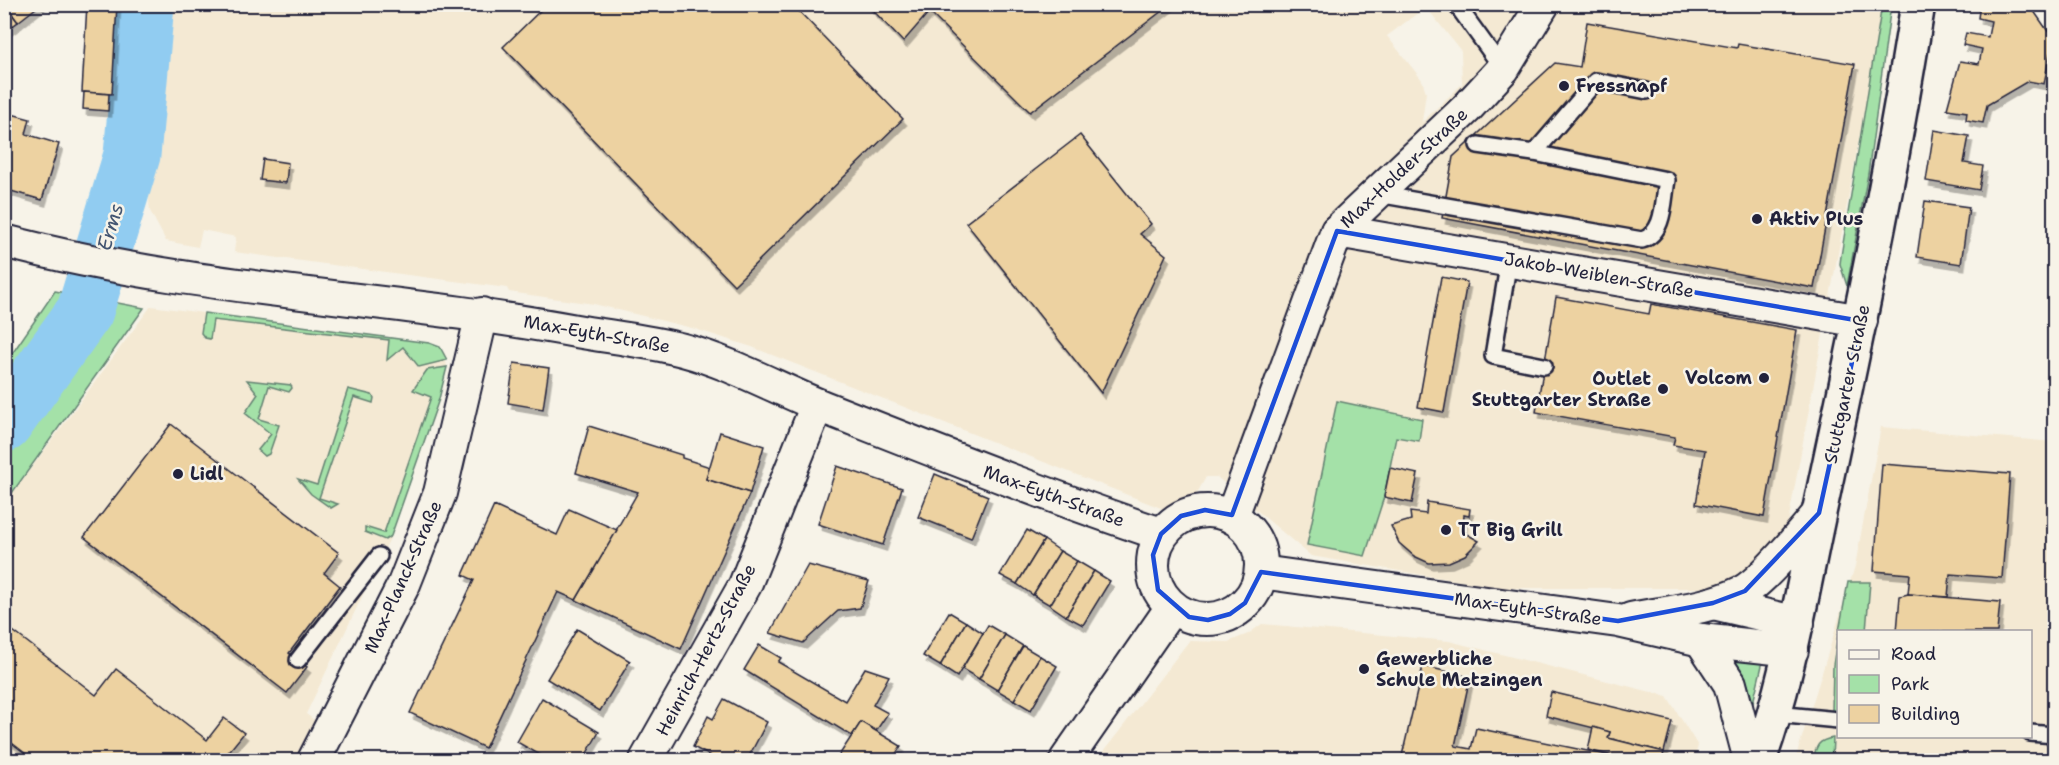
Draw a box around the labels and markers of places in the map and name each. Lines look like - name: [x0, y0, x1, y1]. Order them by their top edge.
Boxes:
- place label: Fressnapf: [1576, 74, 1668, 98]
- marker: Fressnapf: [1557, 79, 1571, 93]
- place label: Aktiv Plus: [1769, 207, 1863, 231]
- marker: Aktiv Plus: [1750, 212, 1764, 226]
- place label: Volcom: [1685, 366, 1753, 390]
- place label: Outlet Stuttgarter Straße: [1472, 367, 1651, 412]
- marker: Volcom: [1757, 371, 1771, 385]
- marker: Outlet Stuttgarter Straße: [1656, 382, 1670, 396]
- place label: Lidl: [190, 462, 223, 486]
- marker: Lidl: [171, 467, 185, 481]
- place label: TT Big Grill: [1458, 518, 1563, 542]
- marker: TT Big Grill: [1439, 523, 1453, 537]
- place label: Gewerbliche Schule Metzingen: [1376, 647, 1542, 692]
- marker: Gewerbliche Schule Metzingen: [1357, 662, 1371, 676]

